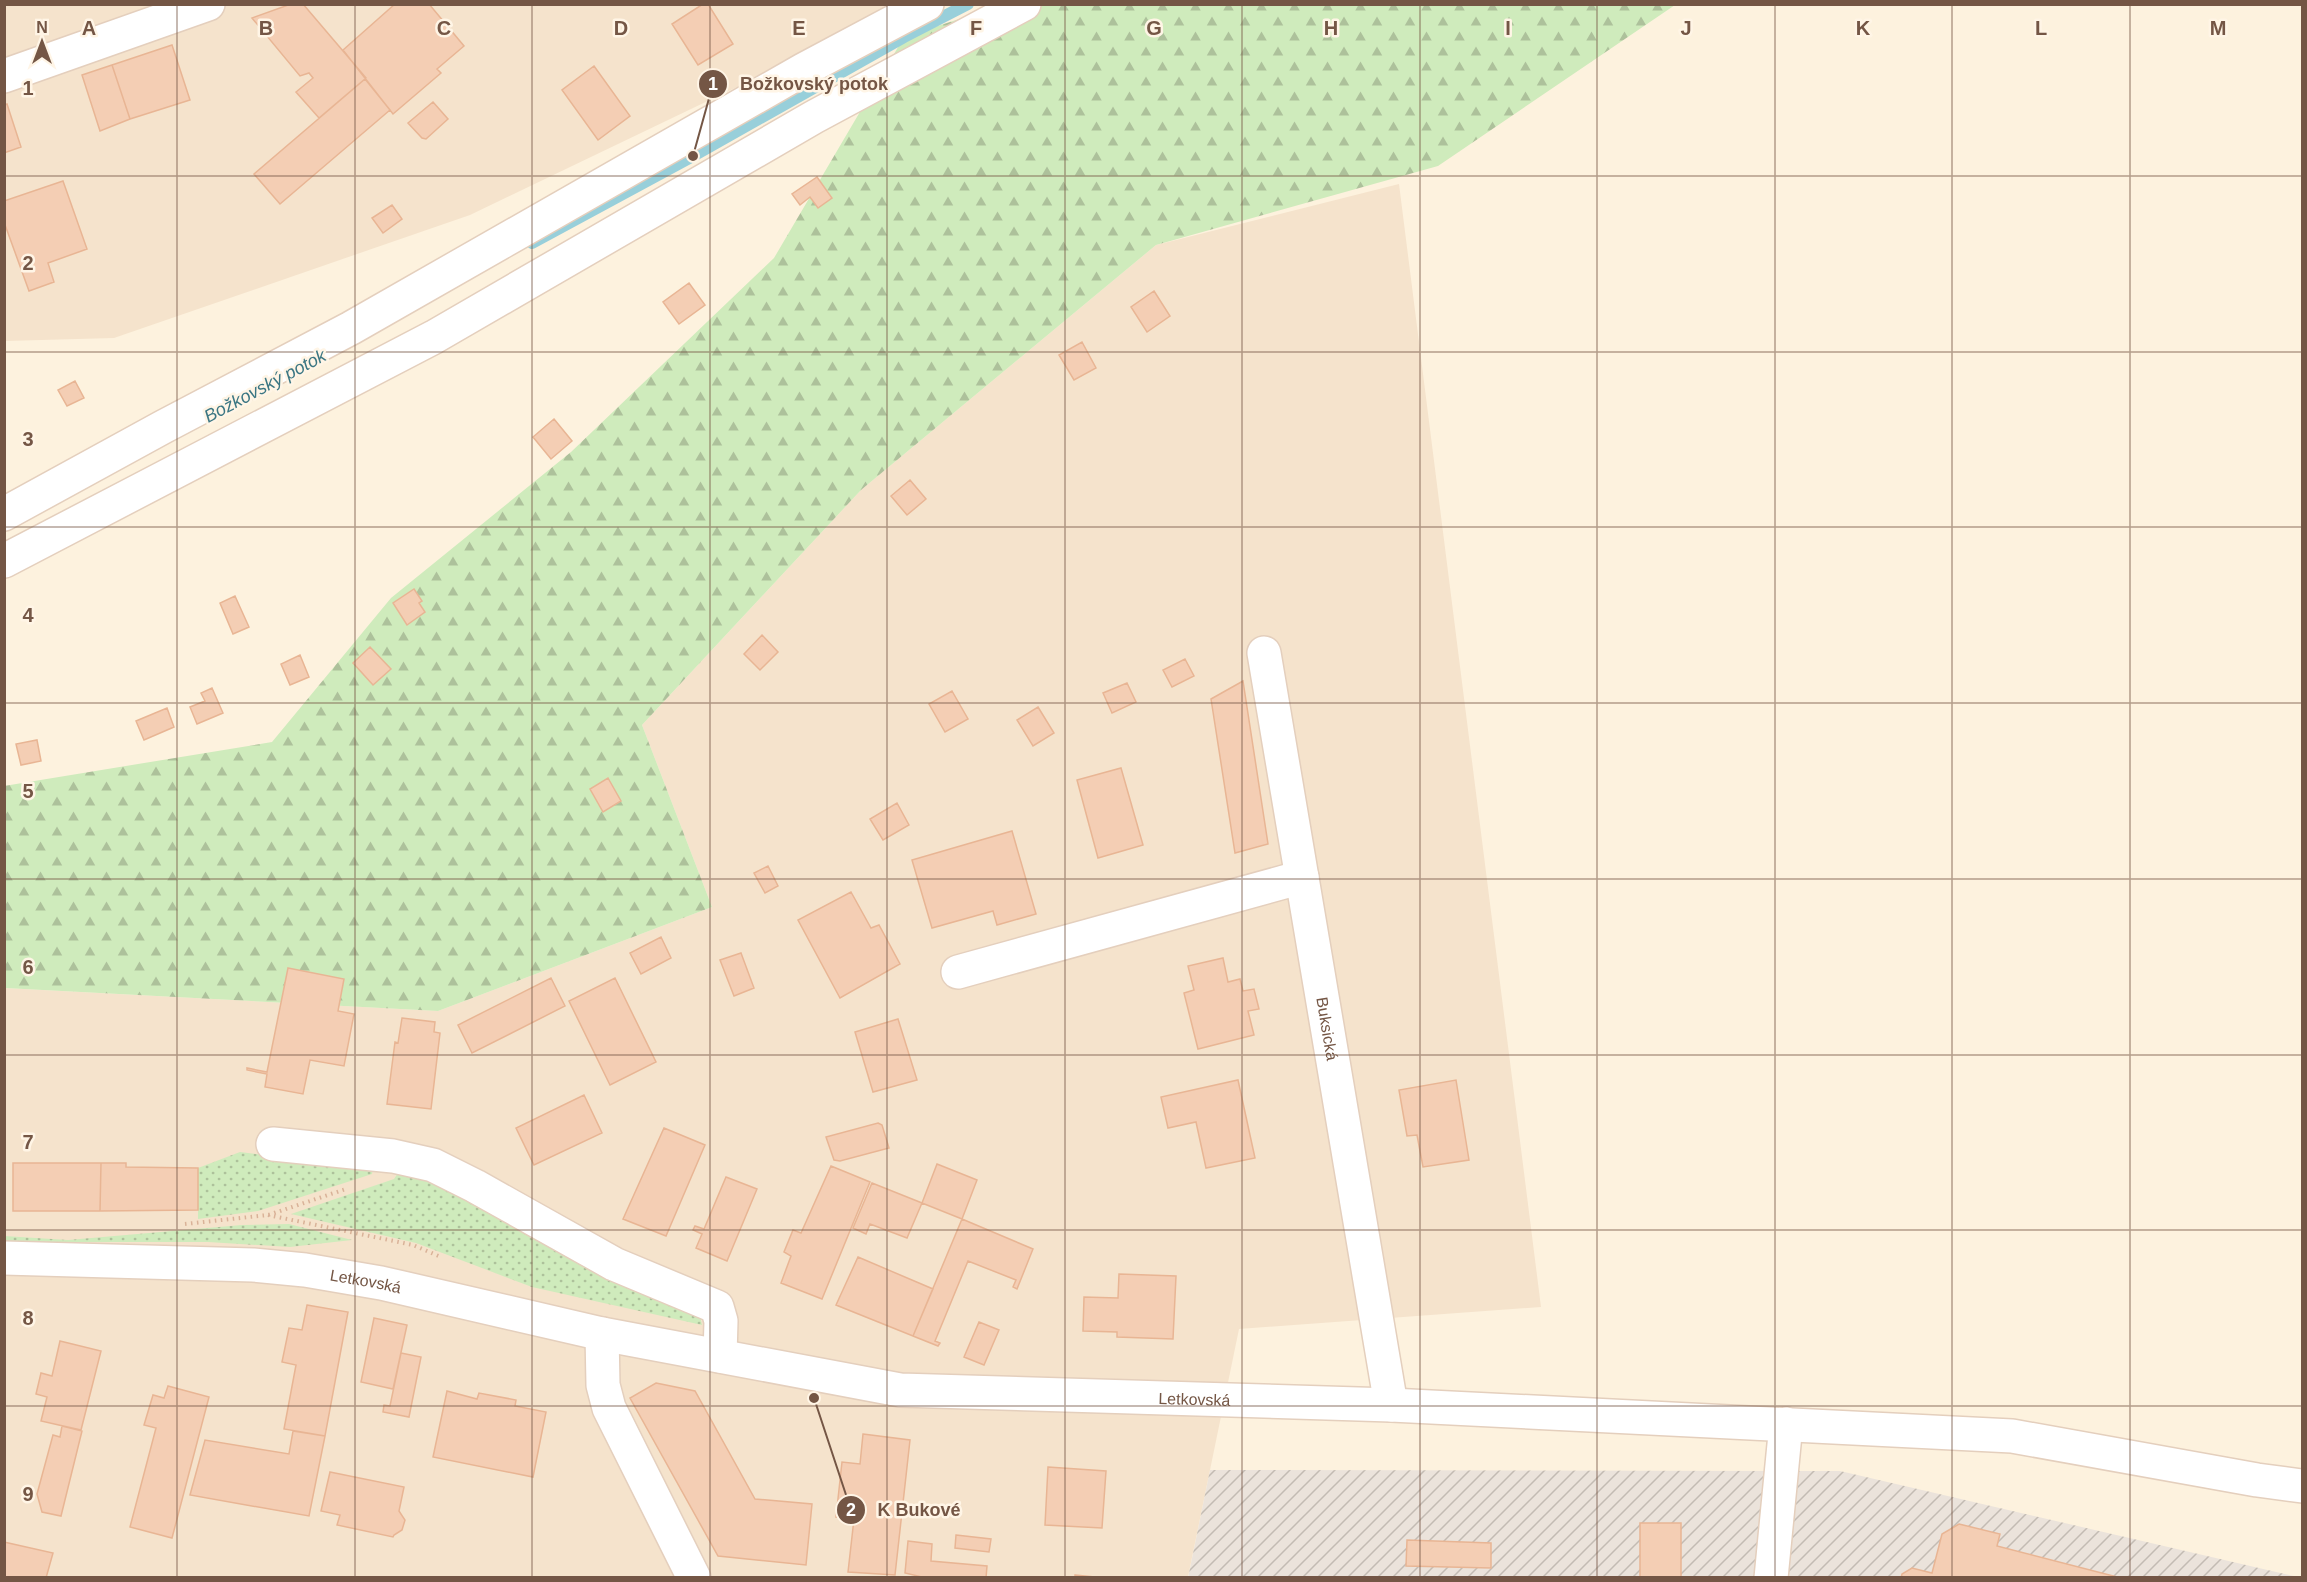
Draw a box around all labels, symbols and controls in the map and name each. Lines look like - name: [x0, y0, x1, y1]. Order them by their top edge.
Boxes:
- north arrow: [12, 12, 72, 72]
- text: A: [82, 17, 96, 39]
- text: B: [259, 17, 273, 39]
- text: C: [437, 17, 451, 39]
- text: D: [614, 17, 628, 39]
- text: E: [792, 17, 806, 39]
- text: F: [970, 17, 982, 39]
- text: G: [1146, 17, 1162, 39]
- text: H: [1324, 17, 1338, 39]
- text: I: [1505, 17, 1511, 39]
- text: J: [1680, 17, 1692, 39]
- text: K: [1856, 17, 1871, 39]
- text: L: [2035, 17, 2047, 39]
- text: M: [2210, 17, 2226, 39]
- text: N: [36, 19, 48, 36]
- callout: Božkovský potok: [698, 66, 900, 102]
- text: 1: [708, 74, 718, 94]
- text: Božkovský potok: [740, 74, 889, 94]
- text: 1: [22, 77, 34, 99]
- text: 2: [22, 252, 34, 274]
- water label: Božkovský potok: [201, 345, 330, 427]
- text: 3: [22, 428, 34, 450]
- text: 4: [22, 604, 34, 626]
- text: 5: [22, 780, 34, 802]
- text: 6: [22, 956, 34, 978]
- street label: Buksická: [1313, 996, 1341, 1062]
- text: 7: [22, 1131, 34, 1153]
- street label: Letkovská: [329, 1266, 403, 1296]
- text: 8: [22, 1307, 34, 1329]
- street label: Letkovská: [1158, 1390, 1231, 1409]
- text: 9: [22, 1483, 34, 1505]
- callout: K Bukové: [836, 1492, 973, 1528]
- text: 2: [846, 1500, 856, 1520]
- text: K Bukové: [877, 1500, 961, 1520]

